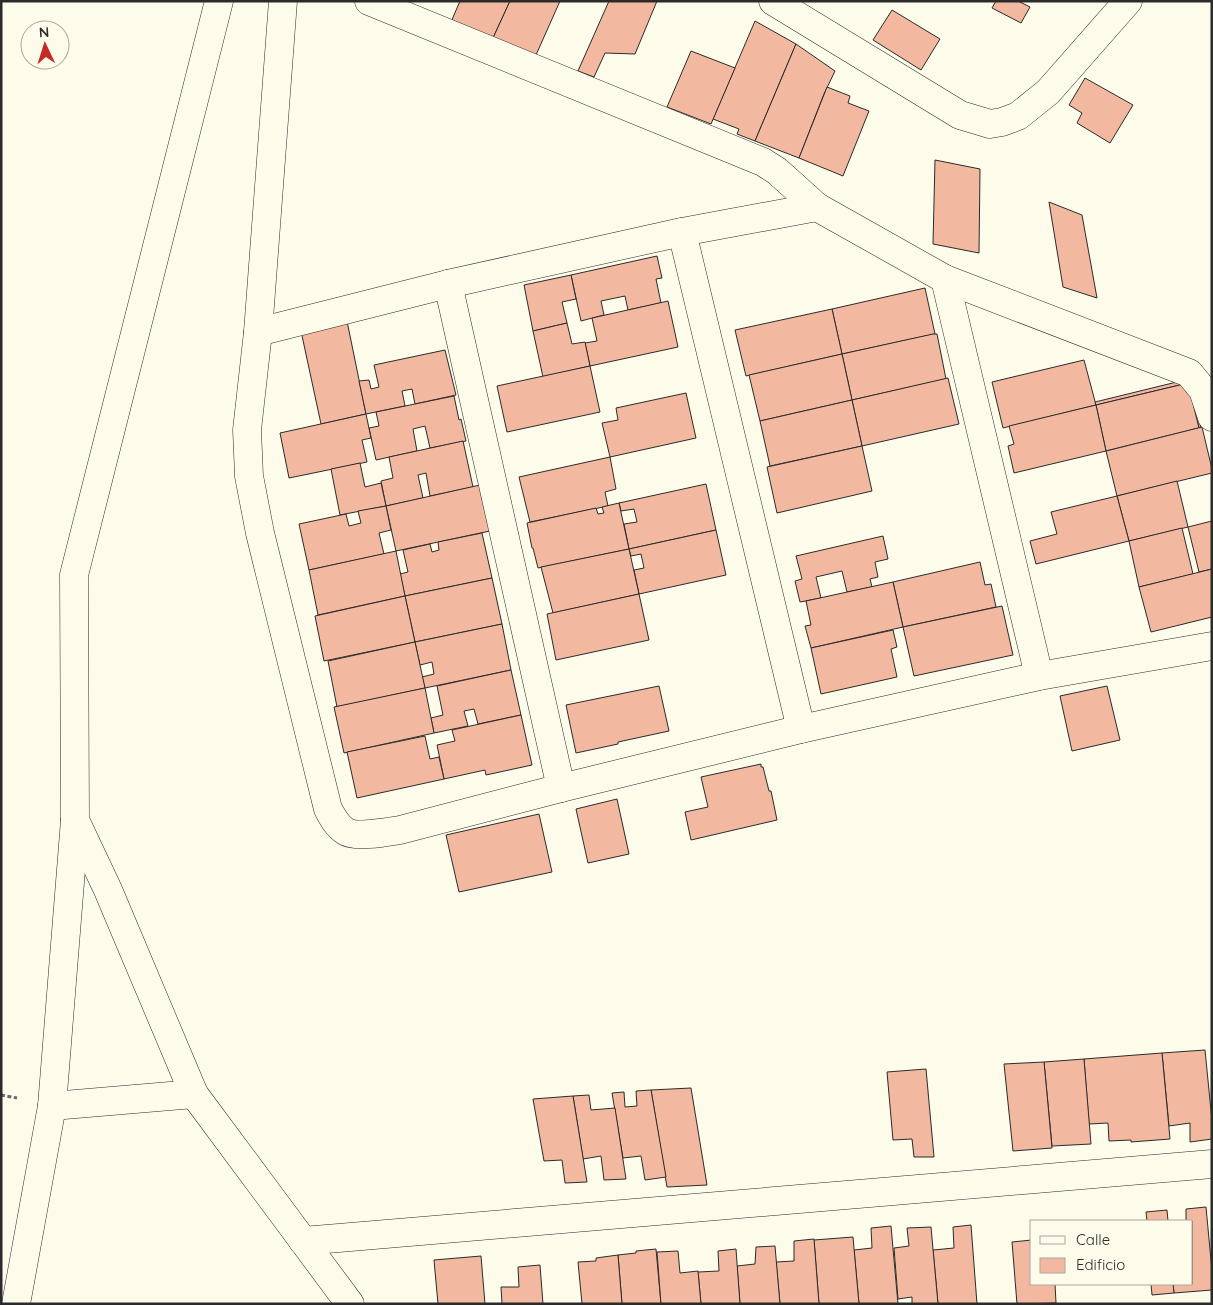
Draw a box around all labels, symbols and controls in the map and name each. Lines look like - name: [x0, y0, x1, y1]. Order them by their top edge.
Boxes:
- north arrow: [20, 20, 70, 70]
- text: N: [38, 23, 50, 41]
- legend: [1030, 1220, 1193, 1285]
- text: Calle: [1076, 1230, 1110, 1249]
- text: Edificio: [1076, 1255, 1125, 1274]

